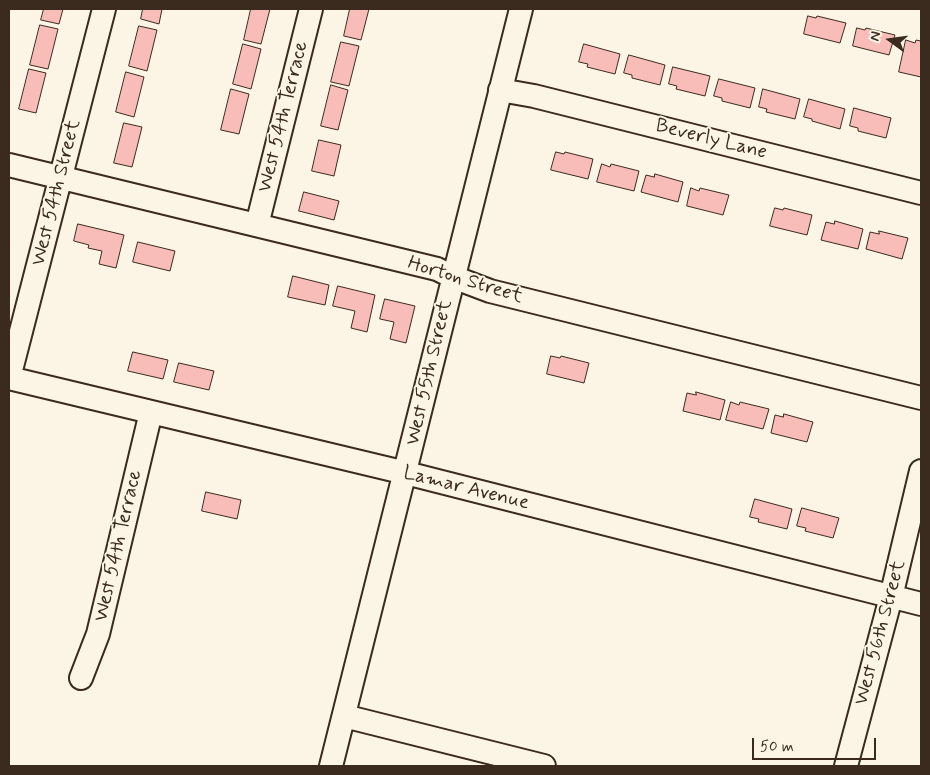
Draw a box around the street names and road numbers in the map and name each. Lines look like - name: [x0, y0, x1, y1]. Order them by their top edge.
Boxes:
- street label: West 54th Terrace: [254, 39, 314, 195]
- street label: Beverly Lane: [653, 115, 769, 165]
- street label: West 54th Street: [27, 117, 87, 269]
- street label: Horton Street: [404, 252, 526, 310]
- street label: West 55th Street: [402, 298, 458, 448]
- street label: Lamar Avenue: [401, 462, 531, 516]
- street label: West 54th Terrace: [90, 468, 148, 624]
- street label: West 56th Street: [850, 558, 912, 708]

